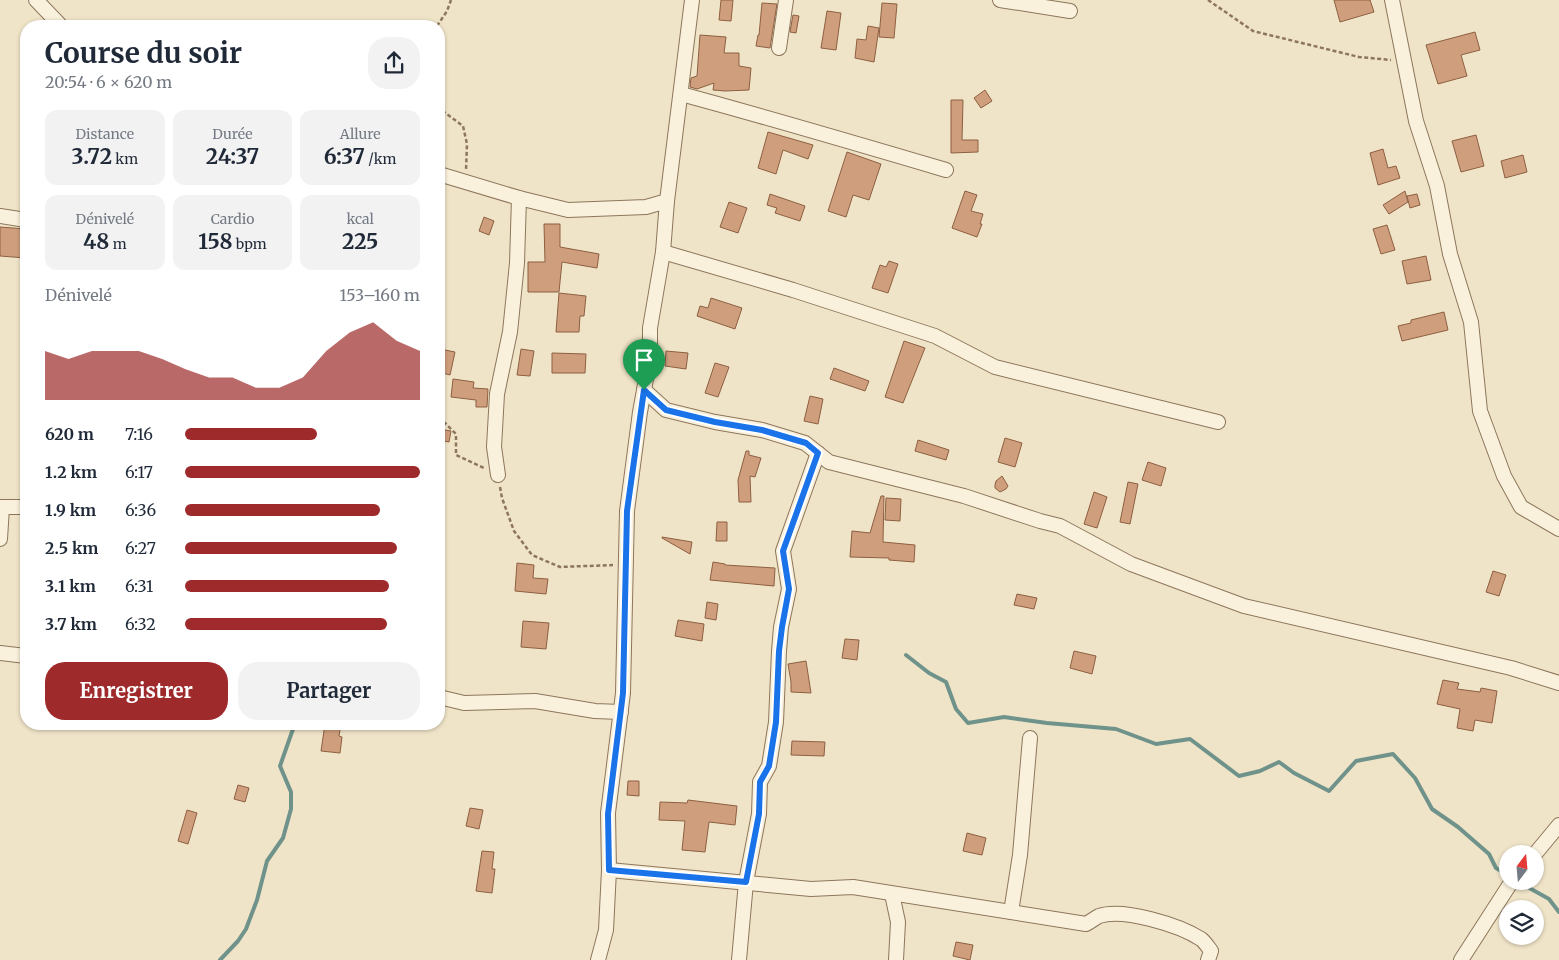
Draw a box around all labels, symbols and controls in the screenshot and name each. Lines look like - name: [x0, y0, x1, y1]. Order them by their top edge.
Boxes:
- text: Course du soir: [45, 35, 242, 71]
- button: share: [368, 37, 420, 89]
- text: 20:54 · 6 × 620 m: [45, 72, 172, 92]
- text: Distance: [76, 125, 134, 143]
- text: Durée: [212, 125, 253, 143]
- text: Allure: [340, 125, 380, 143]
- text: 3.72: [72, 143, 112, 170]
- text: 24:37: [206, 143, 259, 170]
- text: 6:37: [324, 143, 365, 170]
- text: km: [112, 150, 138, 168]
- text: /km: [365, 150, 396, 168]
- text: Dénivelé: [76, 210, 134, 228]
- text: Cardio: [211, 210, 254, 228]
- text: kcal: [346, 210, 374, 228]
- text: 48: [83, 228, 109, 255]
- text: 158: [198, 228, 232, 255]
- text: 225: [342, 228, 378, 255]
- text: m: [109, 235, 127, 253]
- text: bpm: [232, 235, 267, 253]
- text: Dénivelé: [45, 285, 112, 305]
- text: 153–160 m: [340, 285, 420, 305]
- pin: [623, 339, 665, 390]
- icon: arrive: [630, 346, 658, 374]
- text: 620 m: [45, 424, 94, 444]
- text: 7:16: [125, 424, 153, 444]
- text: 1.2 km: [45, 462, 97, 482]
- text: 6:17: [125, 462, 153, 482]
- text: 1.9 km: [45, 500, 96, 520]
- text: 6:36: [125, 500, 156, 520]
- text: 2.5 km: [45, 538, 98, 558]
- text: 6:27: [125, 538, 156, 558]
- text: 3.1 km: [45, 576, 96, 596]
- text: 6:31: [125, 576, 153, 596]
- text: 3.7 km: [45, 614, 97, 634]
- text: 6:32: [125, 614, 156, 634]
- button: Enregistrer: [45, 662, 228, 720]
- button: Partager: [238, 662, 420, 720]
- north arrow: [1499, 845, 1544, 890]
- map controls: [1499, 845, 1544, 945]
- button: layers: [1499, 900, 1544, 945]

